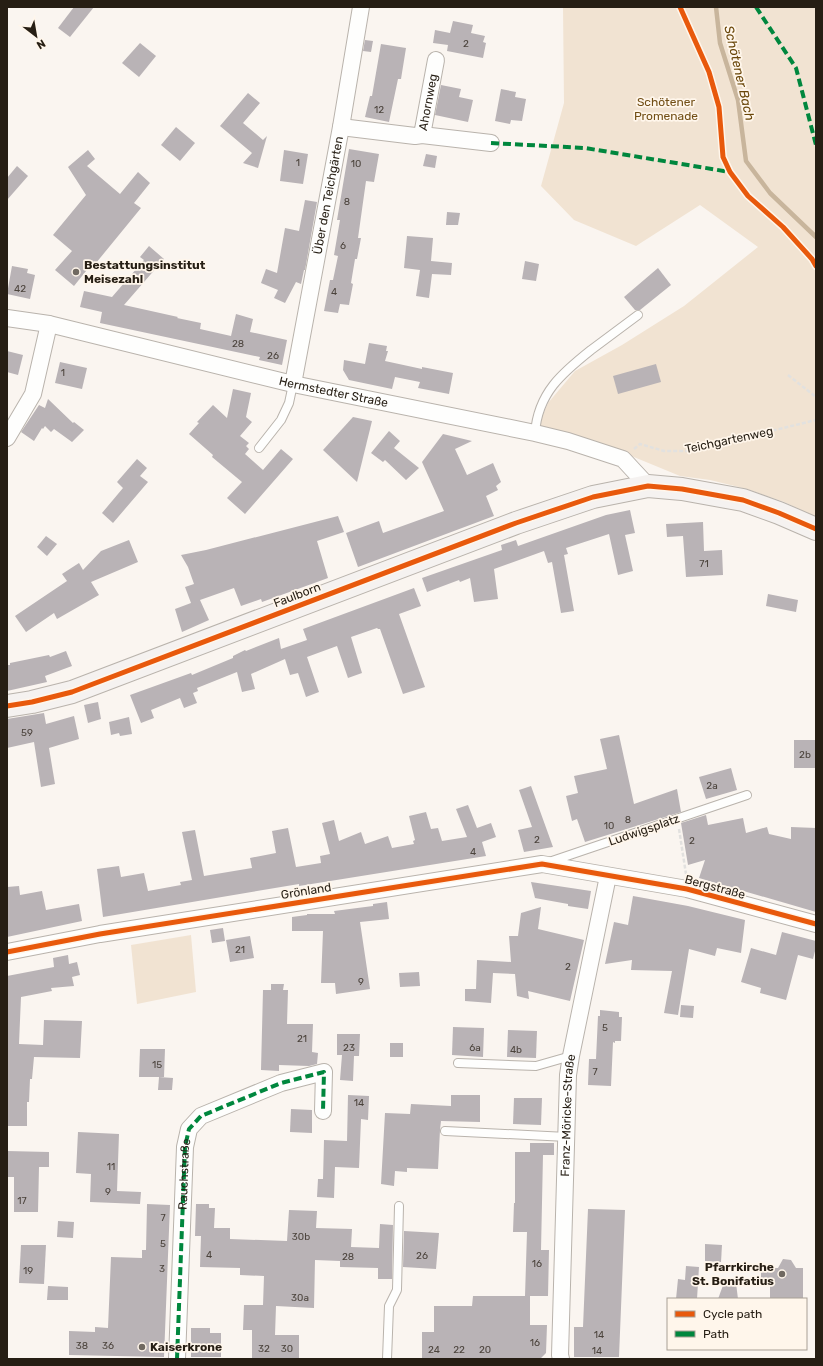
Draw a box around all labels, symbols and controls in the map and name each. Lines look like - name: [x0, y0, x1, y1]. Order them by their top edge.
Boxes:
- north arrow: [16, 16, 56, 56]
- water label: Schötener Bach: [721, 24, 758, 122]
- text: N: [34, 37, 48, 52]
- house number: 2: [463, 38, 469, 50]
- street label: Ahornweg: [416, 73, 440, 132]
- park label: Schötener Promenade: [634, 95, 698, 123]
- house number: 12: [374, 104, 384, 116]
- street label: Über den Teichgärten: [310, 135, 346, 255]
- house number: 1: [296, 157, 300, 169]
- house number: 10: [351, 158, 361, 170]
- house number: 8: [344, 196, 350, 208]
- house number: 6: [340, 240, 346, 252]
- place label: Bestattungsinstitut Meisezahl: [84, 258, 206, 286]
- marker: Bestattungsinstitut Meisezahl: [71, 267, 81, 277]
- house number: 42: [14, 283, 26, 295]
- house number: 4: [331, 286, 337, 298]
- house number: 28: [232, 338, 244, 350]
- house number: 26: [267, 350, 279, 362]
- house number: 1: [61, 367, 65, 379]
- street label: Hermstedter Straße: [278, 374, 390, 410]
- street label: Teichgartenweg: [684, 424, 774, 456]
- house number: 71: [699, 558, 709, 570]
- street label: Faulborn: [271, 580, 323, 610]
- house number: 59: [21, 727, 33, 739]
- house number: 2b: [799, 749, 811, 761]
- house number: 2a: [706, 780, 718, 792]
- street label: Ludwigsplatz: [607, 811, 681, 849]
- house number: 8: [625, 814, 631, 826]
- house number: 10: [604, 820, 614, 832]
- house number: 2: [534, 834, 540, 846]
- house number: 2: [689, 835, 695, 847]
- house number: 4: [470, 846, 476, 858]
- street label: Bergstraße: [683, 872, 747, 902]
- street label: Grönland: [280, 880, 332, 902]
- house number: 21: [235, 944, 245, 956]
- house number: 2: [565, 961, 571, 973]
- house number: 9: [358, 976, 364, 988]
- house number: 5: [602, 1022, 608, 1034]
- house number: 21: [297, 1033, 307, 1045]
- house number: 23: [343, 1042, 355, 1054]
- house number: 6a: [469, 1042, 481, 1054]
- house number: 4b: [510, 1044, 522, 1056]
- street label: Franz-Möricke-Straße: [558, 1053, 578, 1177]
- house number: 15: [152, 1059, 162, 1071]
- house number: 7: [592, 1066, 598, 1078]
- house number: 14: [354, 1097, 364, 1109]
- street label: Rauchstraße: [176, 1137, 194, 1210]
- house number: 11: [107, 1161, 115, 1173]
- house number: 9: [105, 1186, 111, 1198]
- house number: 17: [17, 1195, 27, 1207]
- house number: 7: [160, 1212, 166, 1224]
- house number: 30b: [292, 1231, 310, 1243]
- house number: 5: [160, 1238, 166, 1250]
- house number: 4: [206, 1249, 212, 1261]
- house number: 26: [416, 1250, 428, 1262]
- house number: 28: [342, 1251, 354, 1263]
- house number: 16: [532, 1258, 542, 1270]
- place label: Pfarrkirche St. Bonifatius: [692, 1260, 774, 1288]
- house number: 3: [159, 1263, 165, 1275]
- house number: 19: [23, 1265, 33, 1277]
- marker: Pfarrkirche St. Bonifatius: [777, 1269, 787, 1279]
- house number: 30a: [291, 1292, 309, 1304]
- legend: [667, 1298, 807, 1350]
- text: Cycle path: [703, 1307, 762, 1321]
- text: Path: [703, 1327, 729, 1341]
- house number: 14: [594, 1329, 604, 1341]
- house number: 16: [530, 1337, 540, 1349]
- house number: 38: [76, 1340, 88, 1352]
- house number: 36: [102, 1340, 114, 1352]
- place label: Kaiserkrone: [150, 1340, 222, 1354]
- marker: Kaiserkrone: [137, 1342, 147, 1352]
- house number: 32: [258, 1343, 270, 1355]
- house number: 30: [281, 1343, 293, 1355]
- house number: 24: [428, 1344, 440, 1356]
- house number: 22: [453, 1344, 465, 1356]
- house number: 20: [479, 1344, 491, 1356]
- house number: 14: [592, 1345, 602, 1357]

